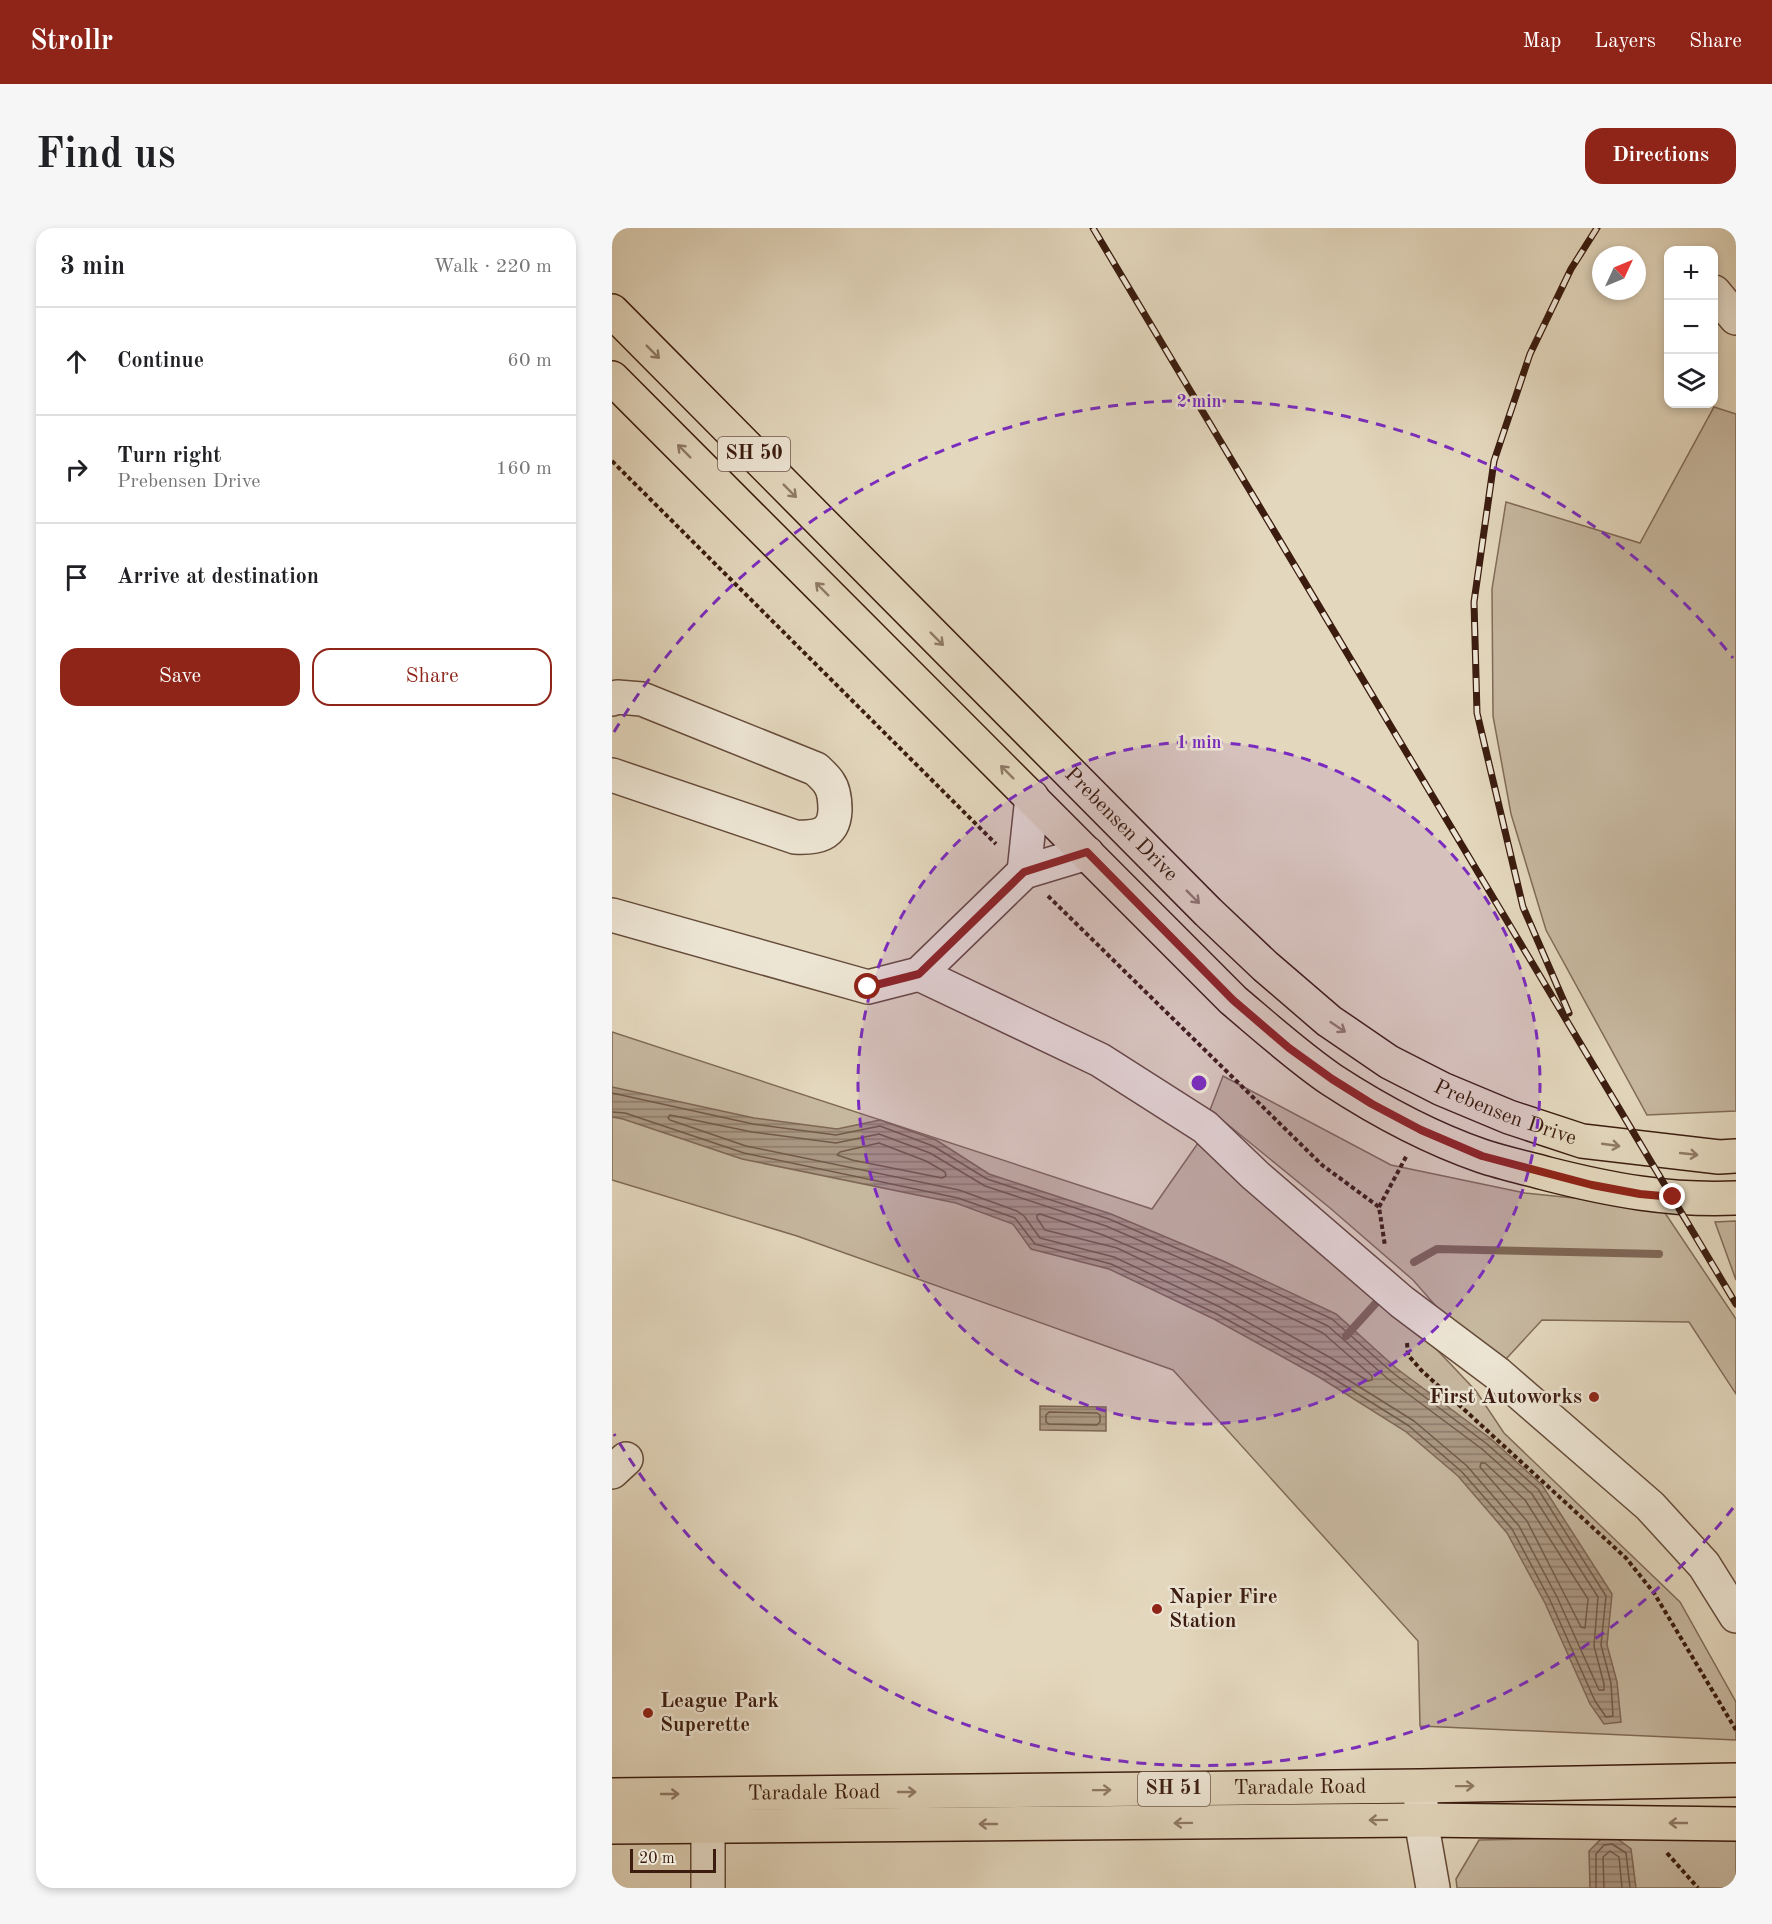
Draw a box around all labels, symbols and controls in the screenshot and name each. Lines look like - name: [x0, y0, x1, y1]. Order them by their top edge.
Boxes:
- text: Strollr: [30, 28, 113, 56]
- text: Map: [1522, 31, 1561, 52]
- text: Layers: [1594, 31, 1656, 52]
- text: Share: [1689, 31, 1742, 52]
- button: Directions: [1585, 128, 1736, 184]
- text: Find us: [36, 135, 175, 177]
- north arrow: [1592, 246, 1646, 300]
- map controls: [1664, 246, 1718, 408]
- button: +: [1664, 246, 1718, 300]
- text: 3 min: [60, 254, 125, 280]
- text: Walk · 220 m: [433, 257, 552, 277]
- button: −: [1664, 300, 1718, 354]
- icon: ahead: [60, 345, 93, 378]
- one-way arrow: [646, 345, 661, 360]
- text: Continue: [117, 350, 204, 372]
- text: 60 m: [507, 351, 552, 371]
- button: layers: [1664, 354, 1718, 408]
- text: 2 min: [1176, 393, 1222, 411]
- road number: SH 50: [718, 437, 790, 471]
- one-way arrow: [677, 443, 692, 458]
- text: Turn right: [117, 445, 221, 467]
- icon: right: [60, 453, 93, 486]
- text: 160 m: [496, 459, 552, 479]
- text: Prebensen Drive: [117, 472, 261, 492]
- one-way arrow: [783, 483, 798, 498]
- icon: arrive: [60, 561, 93, 594]
- text: Arrive at destination: [117, 566, 319, 588]
- one-way arrow: [815, 582, 830, 596]
- one-way arrow: [930, 632, 945, 647]
- button: Save: [60, 648, 300, 706]
- button: Share: [312, 648, 552, 706]
- text: 1 min: [1176, 734, 1222, 752]
- street label: Prebensen Drive: [1061, 763, 1182, 885]
- one-way arrow: [999, 764, 1014, 779]
- one-way arrow: [1186, 889, 1201, 904]
- route start: [854, 973, 880, 999]
- one-way arrow: [1329, 1021, 1346, 1034]
- centre of rings: [1189, 1073, 1209, 1093]
- street label: Prebensen Drive: [1430, 1076, 1579, 1149]
- one-way arrow: [1601, 1139, 1620, 1150]
- one-way arrow: [1679, 1149, 1699, 1160]
- route end: [1659, 1183, 1685, 1209]
- place label: First Autoworks: [1429, 1387, 1582, 1408]
- marker: First Autoworks: [1587, 1390, 1601, 1404]
- place label: Napier Fire Station: [1169, 1587, 1278, 1632]
- marker: Napier Fire Station: [1150, 1602, 1164, 1616]
- place label: League Park Superette: [660, 1691, 779, 1736]
- marker: League Park Superette: [641, 1706, 655, 1720]
- road number: SH 51: [1138, 1772, 1210, 1806]
- street label: Taradale Road: [1234, 1776, 1366, 1799]
- one-way arrow: [1455, 1780, 1475, 1791]
- street label: Taradale Road: [748, 1782, 880, 1804]
- one-way arrow: [1092, 1784, 1112, 1796]
- one-way arrow: [897, 1787, 917, 1798]
- one-way arrow: [660, 1788, 680, 1800]
- one-way arrow: [1368, 1814, 1388, 1826]
- one-way arrow: [1173, 1817, 1193, 1828]
- one-way arrow: [1668, 1817, 1688, 1829]
- one-way arrow: [978, 1818, 998, 1830]
- scale bar: [630, 1846, 716, 1874]
- text: 20 m: [639, 1851, 675, 1867]

